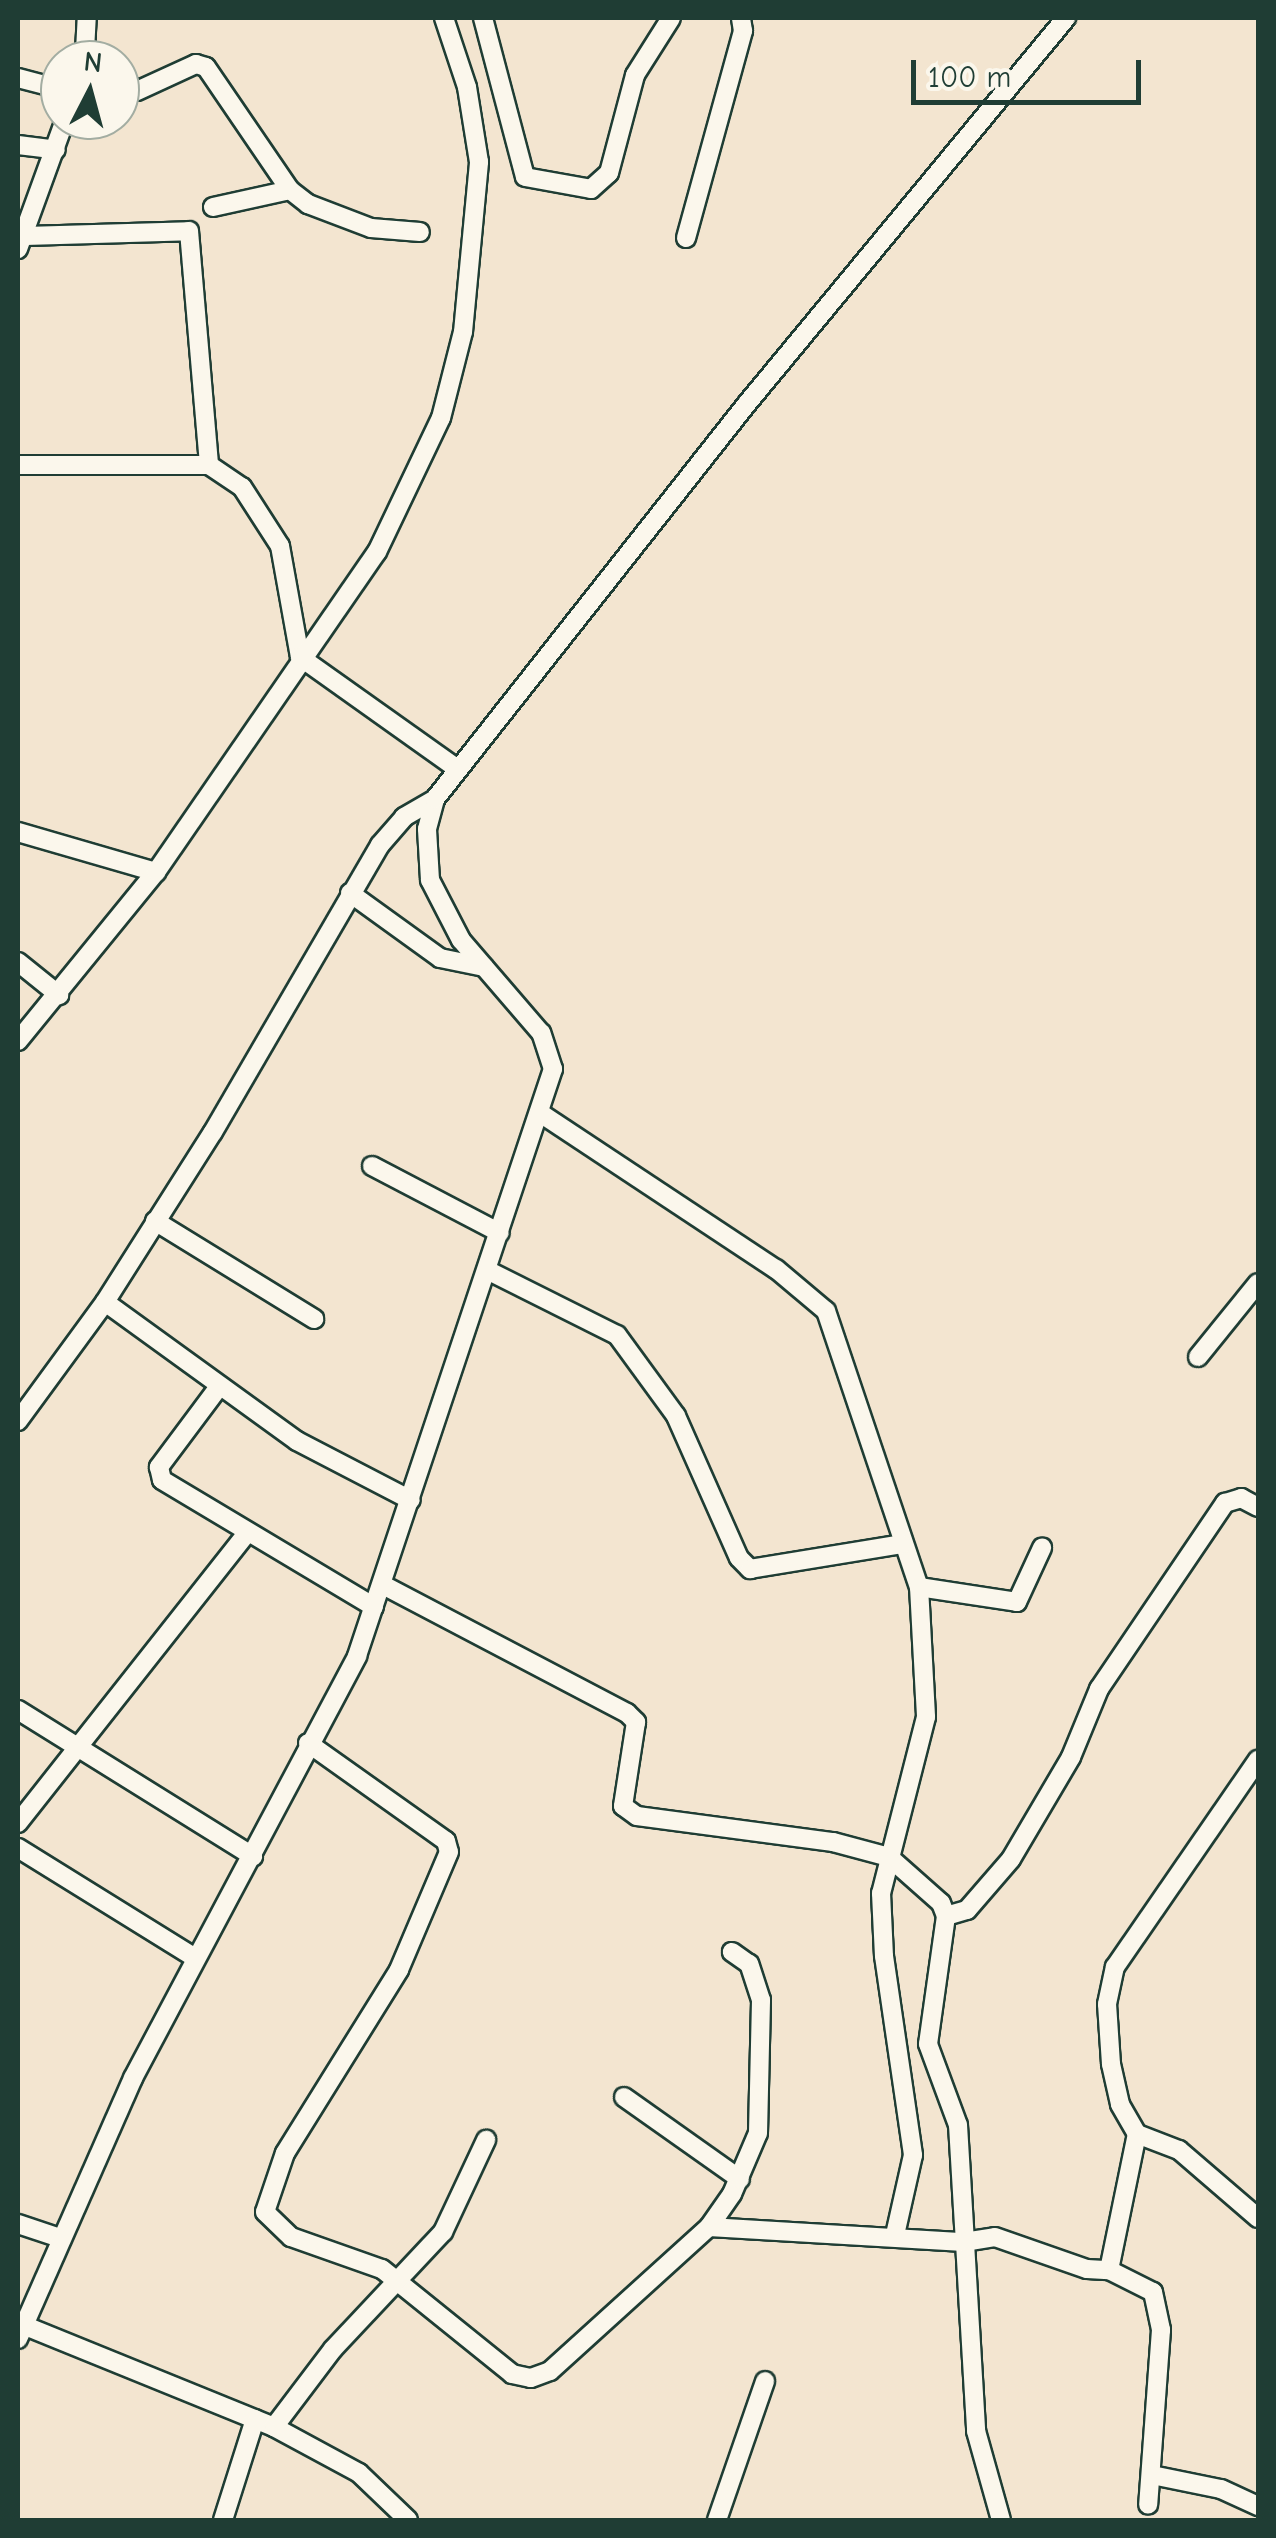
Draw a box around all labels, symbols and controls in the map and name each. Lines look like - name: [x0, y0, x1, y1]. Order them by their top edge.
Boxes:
- north arrow: [40, 40, 140, 140]
- scale bar: [916, 40, 1146, 102]
- text: N: [82, 45, 104, 79]
- text: 100 m: [928, 60, 1011, 95]

